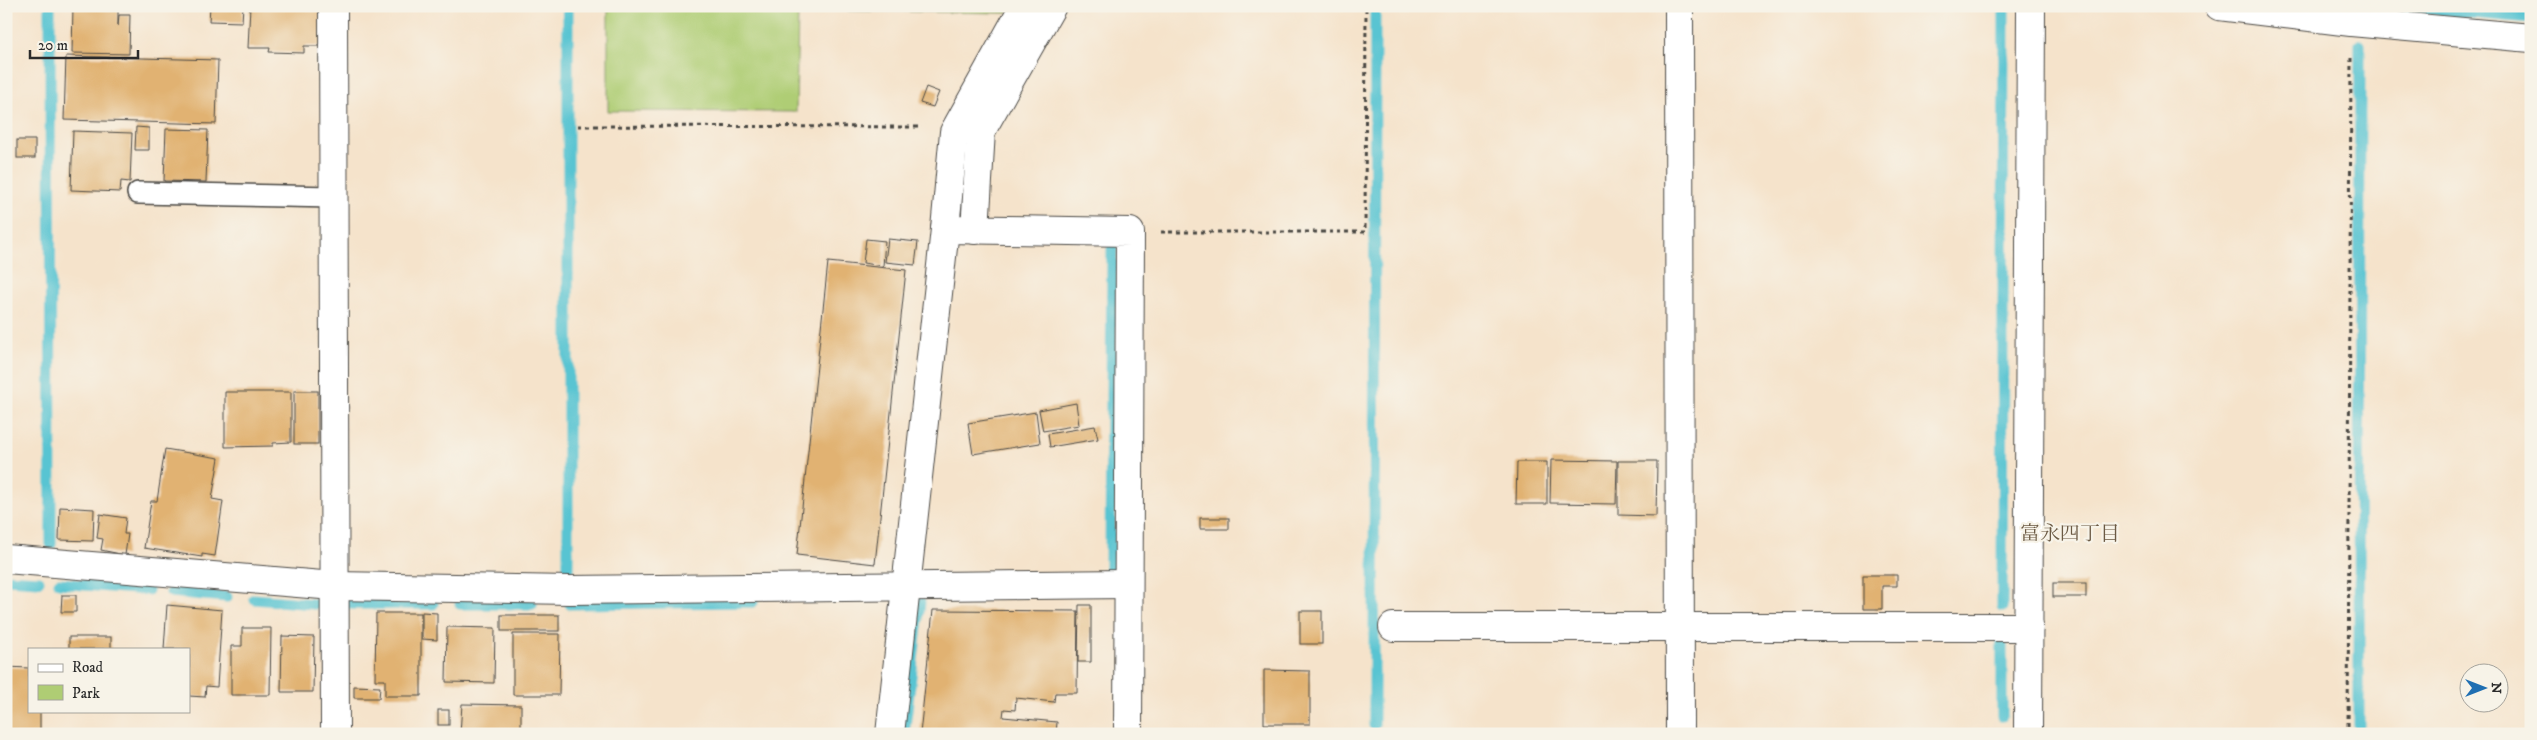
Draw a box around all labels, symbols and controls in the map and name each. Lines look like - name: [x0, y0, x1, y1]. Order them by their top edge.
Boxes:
- scale bar: [30, 28, 138, 60]
- text: 20 m: [38, 36, 68, 55]
- district label: 富永四丁目: [2020, 522, 2120, 547]
- legend: [28, 648, 190, 712]
- text: Road: [72, 658, 104, 677]
- north arrow: [2460, 662, 2510, 712]
- text: N: [2487, 682, 2505, 694]
- text: Park: [72, 684, 101, 703]

